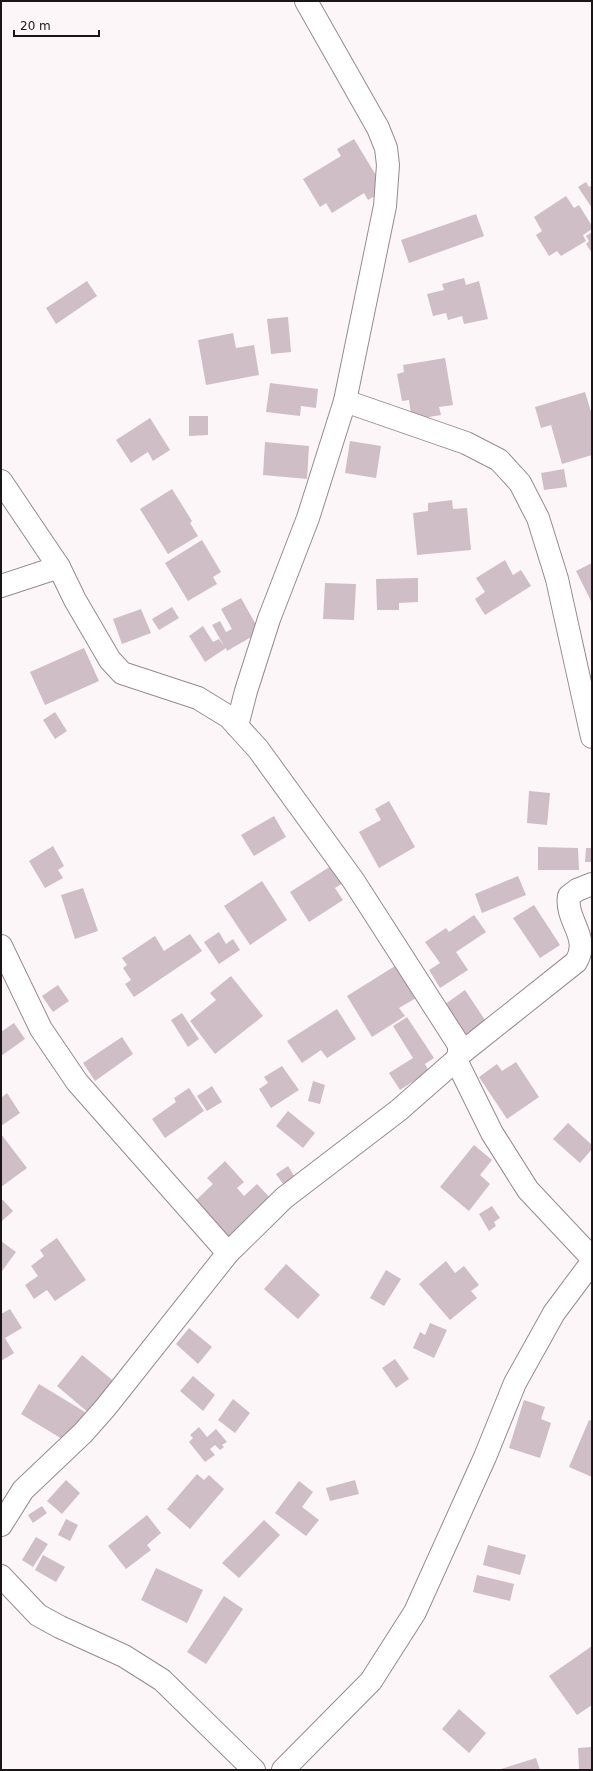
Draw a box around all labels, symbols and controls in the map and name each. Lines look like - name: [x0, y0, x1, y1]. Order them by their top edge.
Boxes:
- scale bar: [14, 12, 99, 38]
- text: 20 m: [20, 19, 51, 33]

